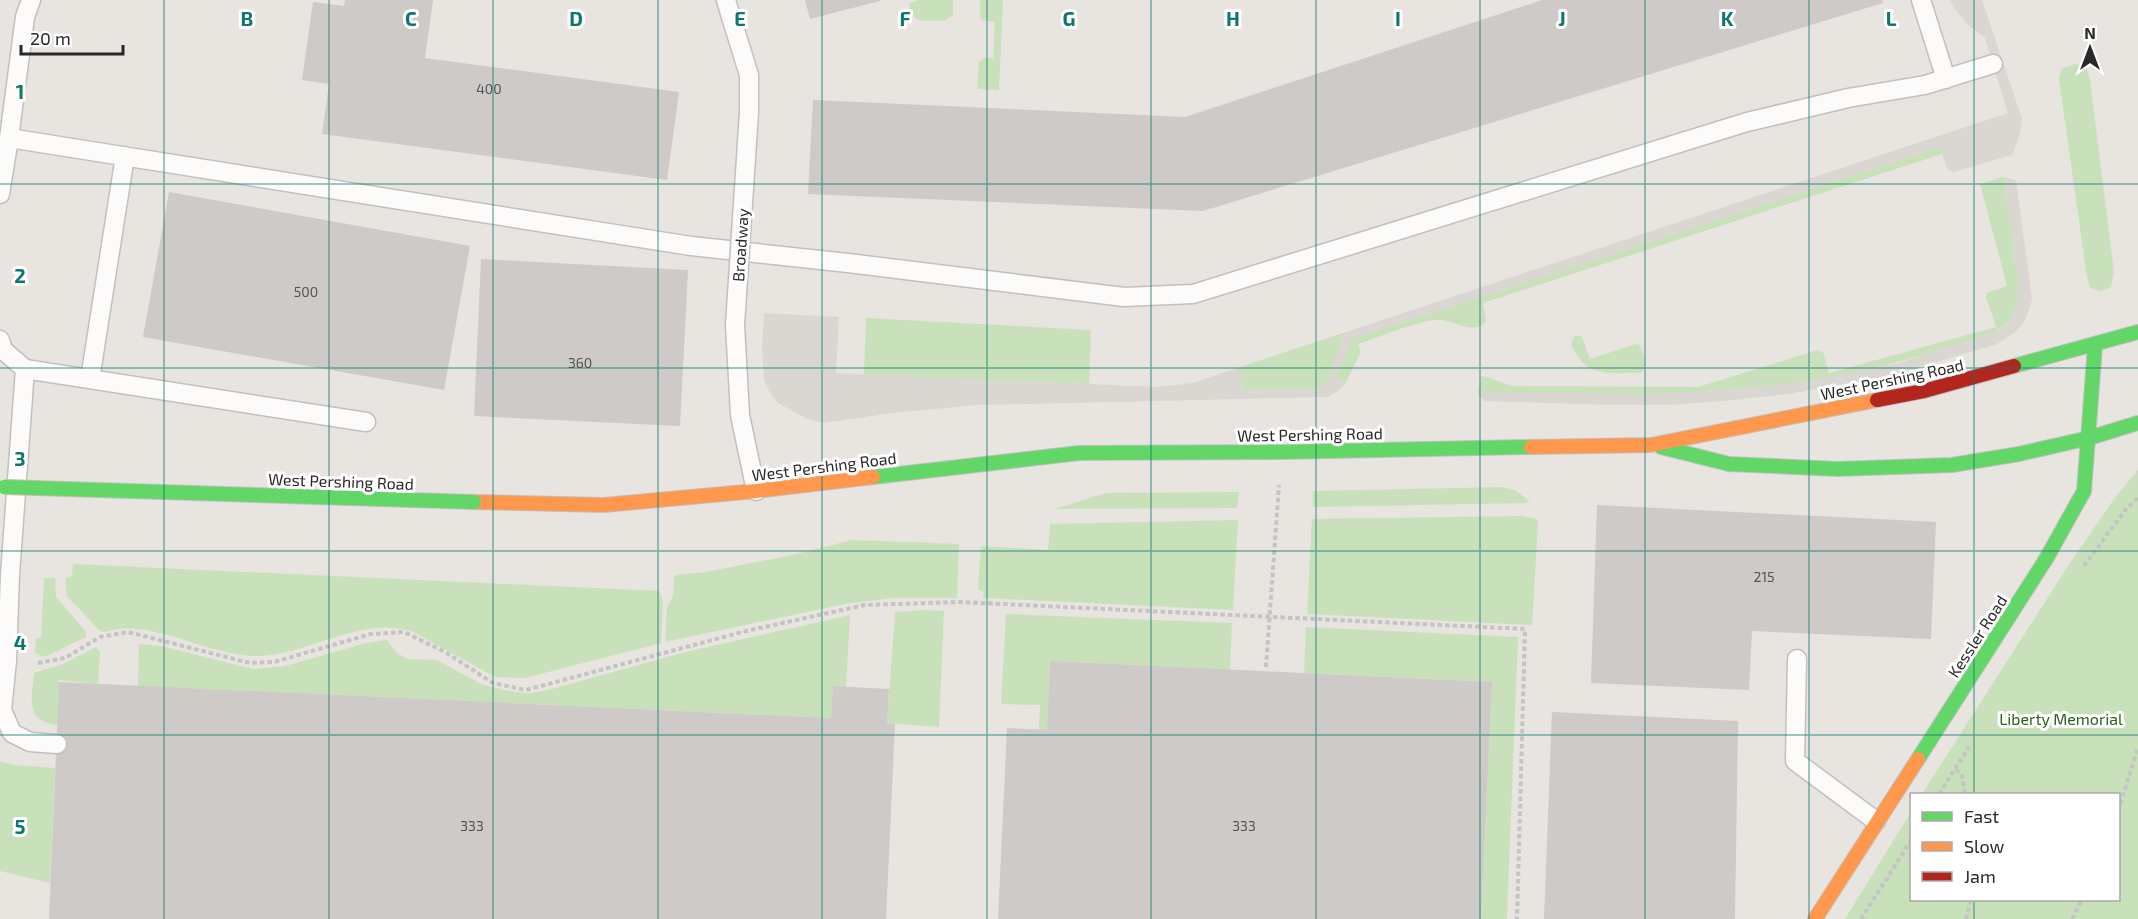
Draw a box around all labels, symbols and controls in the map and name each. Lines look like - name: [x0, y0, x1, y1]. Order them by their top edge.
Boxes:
- text: B: [241, 6, 253, 30]
- text: C: [405, 6, 417, 30]
- text: D: [569, 6, 583, 30]
- text: E: [734, 6, 746, 30]
- text: F: [899, 6, 911, 30]
- text: G: [1063, 6, 1075, 30]
- text: H: [1226, 6, 1240, 30]
- text: I: [1395, 6, 1401, 30]
- text: J: [1558, 6, 1566, 30]
- text: K: [1721, 6, 1734, 30]
- text: L: [1886, 6, 1897, 30]
- scale bar: [21, 18, 123, 56]
- north arrow: [2060, 18, 2120, 78]
- text: N: [2084, 23, 2096, 42]
- text: 20 m: [30, 27, 71, 49]
- text: 1: [16, 79, 24, 103]
- house number: 400: [476, 80, 502, 97]
- street label: Broadway: [728, 207, 752, 282]
- text: 2: [14, 263, 26, 287]
- house number: 500: [294, 283, 318, 300]
- house number: 360: [568, 354, 592, 371]
- street label: West Pershing Road: [1819, 355, 1965, 403]
- street label: West Pershing Road: [1237, 423, 1383, 445]
- text: 3: [14, 446, 26, 470]
- street label: West Pershing Road: [751, 448, 897, 484]
- street label: West Pershing Road: [268, 469, 414, 493]
- house number: 215: [1754, 568, 1774, 585]
- street label: Kessler Road: [1943, 591, 2011, 681]
- text: 4: [14, 630, 27, 654]
- park label: Liberty Memorial: [1999, 709, 2123, 728]
- legend: [1910, 793, 2120, 901]
- text: Fast: [1964, 805, 1999, 827]
- text: 5: [14, 814, 26, 838]
- house number: 333: [460, 817, 484, 834]
- house number: 333: [1232, 817, 1256, 834]
- text: Slow: [1964, 835, 2005, 857]
- text: Jam: [1964, 865, 1996, 887]

